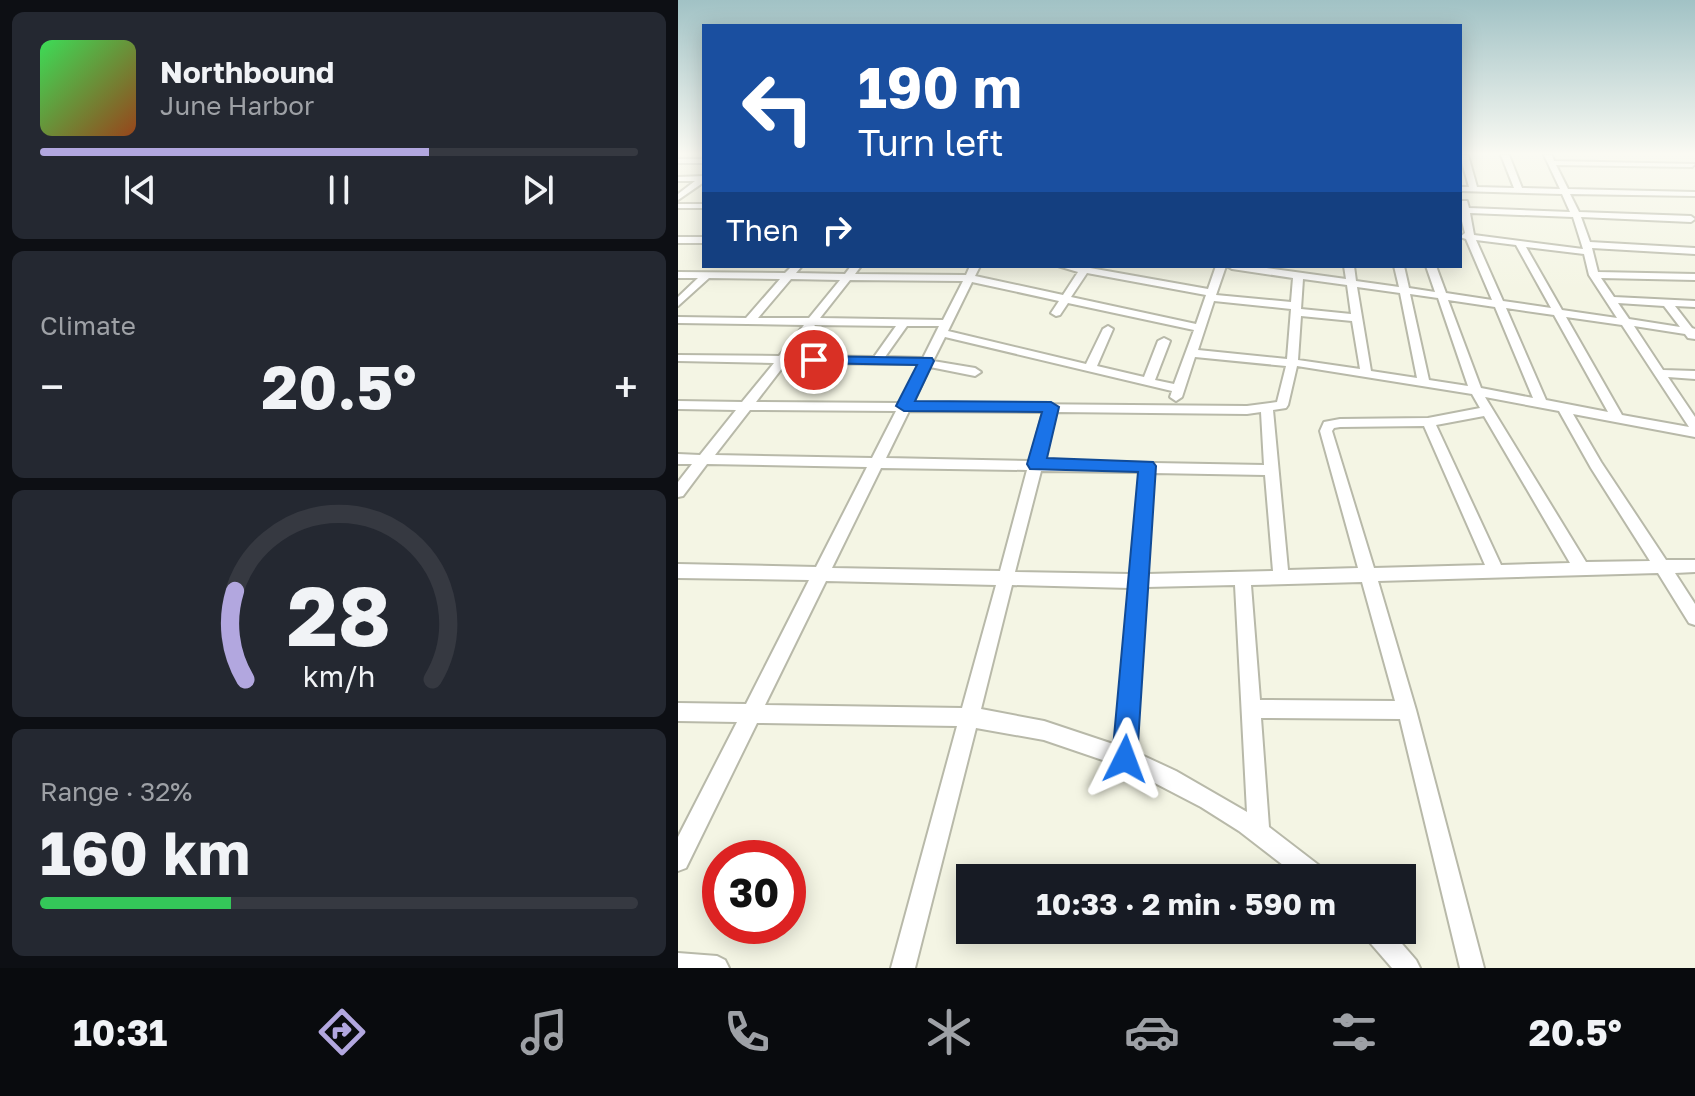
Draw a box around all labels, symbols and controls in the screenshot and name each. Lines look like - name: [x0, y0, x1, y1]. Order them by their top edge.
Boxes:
- text: 190 m: [858, 53, 1022, 120]
- text: Northbound: [160, 54, 334, 90]
- icon: left: [726, 56, 830, 160]
- text: June Harbor: [160, 90, 314, 121]
- text: Turn left: [858, 121, 1004, 164]
- icon: previous: [118, 168, 162, 212]
- icon: pause: [317, 168, 361, 212]
- icon: next: [516, 168, 560, 212]
- icon: right: [815, 208, 859, 252]
- text: Then: [726, 212, 799, 248]
- text: Climate: [40, 310, 136, 341]
- pin: [780, 326, 848, 394]
- icon: arrive: [792, 338, 836, 382]
- text: 20.5°: [262, 350, 416, 422]
- text: −: [40, 360, 64, 413]
- text: +: [614, 360, 638, 413]
- text: 28: [287, 563, 391, 663]
- text: km/h: [303, 659, 375, 693]
- position arrow: [1083, 717, 1167, 801]
- text: Range · 32%: [40, 776, 192, 807]
- text: 160 km: [40, 816, 250, 888]
- speed limit sign: 30: [702, 840, 806, 944]
- text: 10:33 · 2 min · 590 m: [1036, 886, 1336, 922]
- icon: directions: [314, 1004, 370, 1060]
- icon: music: [516, 1004, 572, 1060]
- icon: phone: [719, 1004, 775, 1060]
- icon: climate: [921, 1004, 977, 1060]
- icon: car: [1124, 1004, 1180, 1060]
- icon: filters: [1326, 1004, 1382, 1060]
- text: 10:31: [73, 1011, 167, 1054]
- text: 20.5°: [1529, 1011, 1622, 1054]

